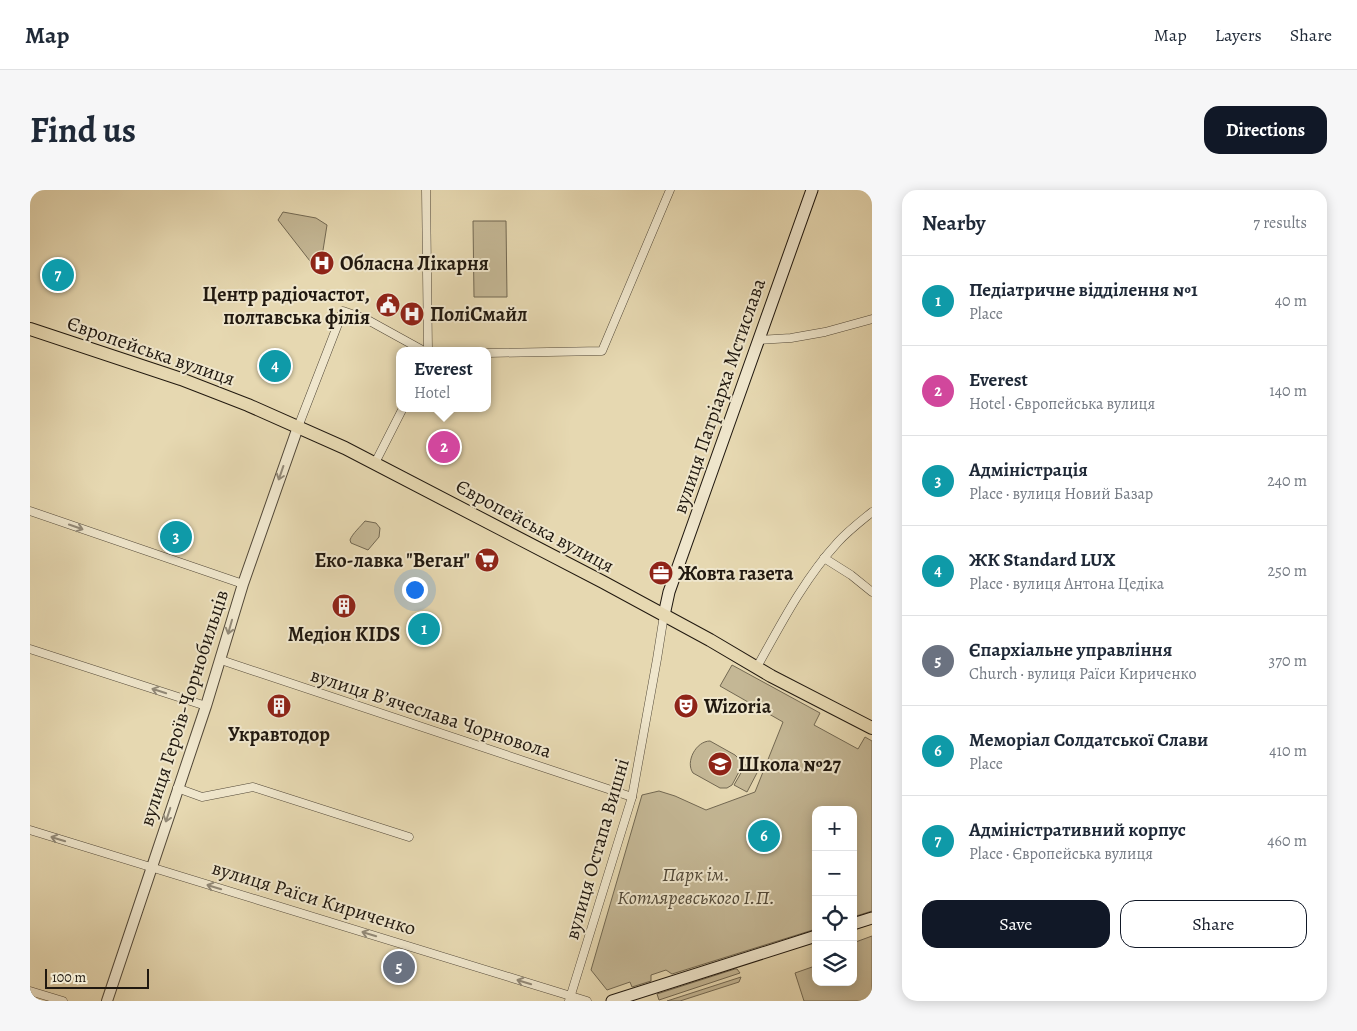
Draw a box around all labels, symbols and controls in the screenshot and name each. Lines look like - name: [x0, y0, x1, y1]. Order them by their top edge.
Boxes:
- text: Map: [25, 19, 69, 51]
- text: Map: [1154, 23, 1187, 47]
- text: Layers: [1215, 23, 1262, 47]
- text: Share: [1290, 23, 1332, 47]
- text: Find us: [30, 106, 136, 154]
- button: Directions: [1204, 106, 1327, 154]
- text: Nearby: [922, 209, 985, 237]
- text: 7 results: [1253, 212, 1307, 234]
- hospital icon: Обласна Лікарня: [309, 250, 335, 276]
- place label: Обласна Лікарня: [340, 250, 489, 277]
- pin: 7: [42, 256, 74, 294]
- street label: вулиця Патріарха Мстислава: [666, 274, 772, 517]
- text: Педіатричне відділення №1: [969, 277, 1198, 303]
- place label: Центр радіочастот, полтавська філія: [203, 281, 370, 331]
- text: 1: [935, 290, 941, 312]
- text: 40 m: [1275, 290, 1307, 312]
- public building icon: Центр радіочастот, полтавська філія: [375, 292, 401, 318]
- hospital icon: ПоліСмайл: [399, 301, 425, 327]
- place label: ПоліСмайл: [430, 301, 527, 328]
- text: Place: [969, 303, 1003, 325]
- street label: Європейська вулиця: [63, 310, 239, 392]
- pin: 4: [259, 347, 291, 385]
- popup: [396, 347, 491, 412]
- text: Everest: [414, 356, 473, 382]
- text: Everest: [969, 367, 1028, 393]
- text: 2: [934, 380, 942, 402]
- text: 140 m: [1269, 380, 1307, 402]
- text: Hotel: [414, 382, 450, 404]
- text: Hotel · Європейська вулиця: [969, 393, 1155, 415]
- pin: 2: [428, 428, 460, 466]
- text: Адміністрація: [969, 457, 1088, 483]
- one-way arrow: [276, 465, 285, 480]
- text: 3: [935, 470, 941, 492]
- text: 240 m: [1267, 470, 1307, 492]
- street label: Європейська вулиця: [451, 473, 619, 579]
- text: Place · вулиця Новий Базар: [969, 483, 1153, 505]
- pin: 3: [160, 518, 192, 556]
- one-way arrow: [68, 523, 83, 532]
- place label: Еко-лавка "Веган": [315, 547, 470, 574]
- supermarket icon: Еко-лавка "Веган": [474, 547, 500, 573]
- text: ЖК Standard LUX: [969, 547, 1116, 573]
- office icon: Жовта газета: [648, 560, 674, 586]
- place label: Жовта газета: [678, 560, 794, 587]
- text: 4: [934, 560, 942, 582]
- text: 250 m: [1268, 560, 1307, 582]
- text: Place · вулиця Антона Цедіка: [969, 573, 1164, 595]
- your location: [402, 577, 428, 603]
- street label: вулиця Героїв-Чорнобильців: [133, 586, 235, 830]
- building icon: Медіон KIDS: [331, 593, 357, 619]
- pin: 1: [408, 610, 440, 648]
- one-way arrow: [225, 619, 235, 635]
- place label: Медіон KIDS: [288, 621, 400, 648]
- text: Єпархіальне управління: [969, 637, 1172, 663]
- text: 5: [935, 650, 941, 672]
- text: 370 m: [1269, 650, 1307, 672]
- street label: вулиця Вʼячеслава Чорновола: [307, 661, 556, 765]
- text: Church · вулиця Раїси Кириченко: [969, 663, 1197, 685]
- one-way arrow: [152, 686, 168, 695]
- building icon: Укравтодор: [266, 693, 292, 719]
- theatre icon: Wizoria: [673, 693, 699, 719]
- place label: Wizoria: [703, 693, 772, 720]
- place label: Укравтодор: [228, 721, 330, 748]
- text: Меморіал Солдатської Слави: [969, 727, 1208, 753]
- text: 6: [934, 740, 942, 762]
- text: 410 m: [1269, 740, 1307, 762]
- school or university icon: Школа №27: [707, 751, 733, 777]
- place label: Школа №27: [738, 751, 841, 778]
- text: Place: [969, 753, 1003, 775]
- street label: вулиця Остапа Вишні: [558, 755, 636, 943]
- one-way arrow: [163, 806, 173, 822]
- map controls: [812, 806, 857, 986]
- button: +: [812, 806, 857, 851]
- pin: 6: [748, 817, 780, 855]
- text: Адміністративний корпус: [969, 817, 1186, 843]
- text: 7: [935, 830, 941, 852]
- text: 460 m: [1267, 830, 1307, 852]
- one-way arrow: [51, 833, 67, 843]
- text: Place · Європейська вулиця: [969, 843, 1153, 865]
- button: −: [812, 851, 857, 896]
- street label: вулиця Раїси Кириченко: [209, 854, 419, 942]
- park label: Парк ім. Котляревського І.П.: [617, 861, 775, 911]
- one-way arrow: [206, 881, 222, 891]
- button: locate: [812, 896, 857, 941]
- button: Save: [922, 900, 1110, 948]
- button: Share: [1120, 900, 1307, 948]
- one-way arrow: [361, 929, 377, 939]
- button: layers: [812, 941, 857, 986]
- pin: 5: [383, 948, 415, 986]
- scale bar: [45, 966, 149, 989]
- text: 100 m: [52, 968, 86, 987]
- one-way arrow: [517, 977, 533, 986]

